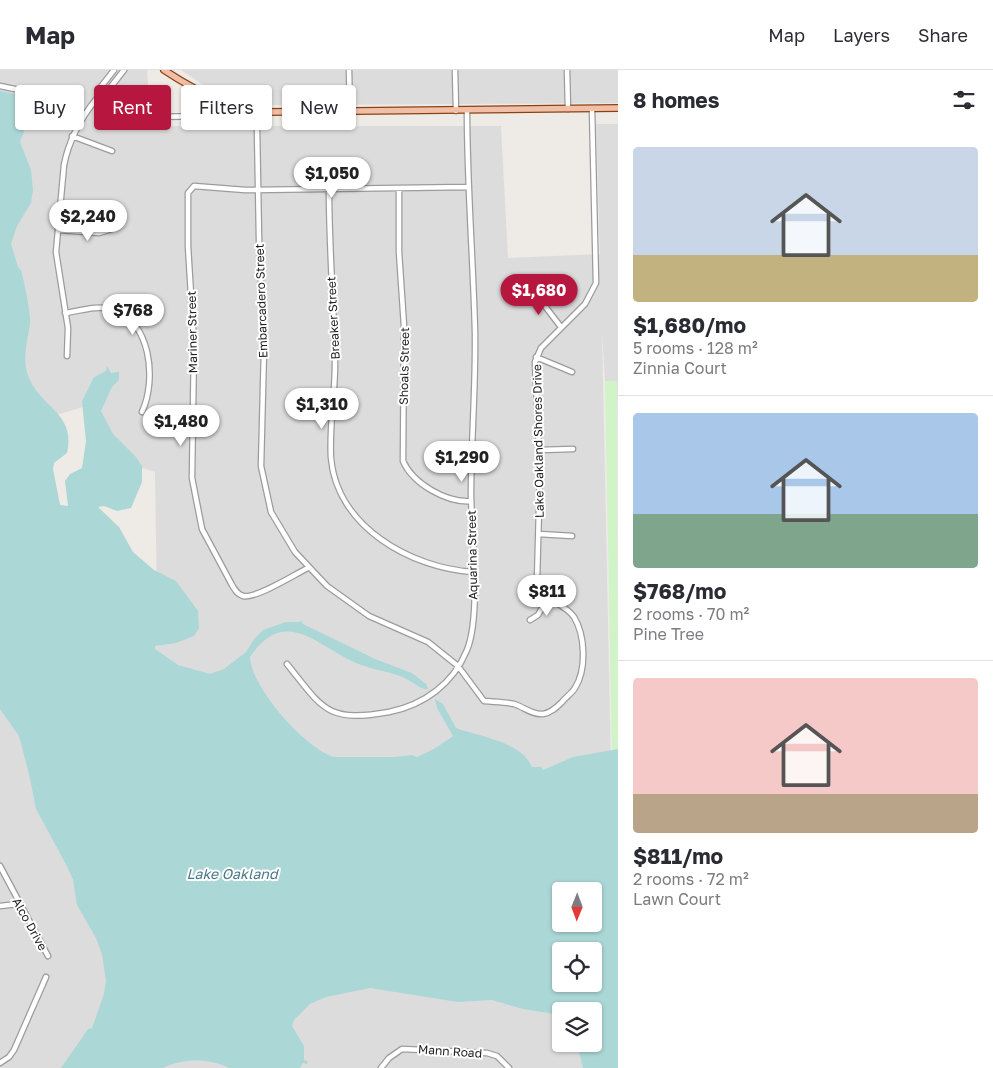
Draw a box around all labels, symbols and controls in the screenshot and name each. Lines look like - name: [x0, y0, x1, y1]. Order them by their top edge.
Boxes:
- text: Map: [25, 20, 75, 49]
- text: Map: [768, 24, 805, 46]
- text: Layers: [833, 24, 890, 46]
- text: Share: [918, 24, 968, 46]
- chip: Buy: [15, 85, 84, 130]
- chip: Rent: [94, 85, 171, 130]
- chip: Filters: [181, 85, 272, 130]
- chip: New: [282, 85, 356, 130]
- icon: filters: [950, 86, 978, 114]
- text: 8 homes: [633, 87, 720, 113]
- pin: $1,050: [291, 156, 373, 199]
- text: $1,050: [305, 163, 359, 183]
- icon: home: [761, 180, 851, 270]
- pin: $2,240: [47, 200, 129, 242]
- text: $2,240: [60, 206, 116, 226]
- street label: Embarcadero Street: [251, 243, 270, 359]
- pin: $1,680: [498, 274, 580, 316]
- street label: Breaker Street: [323, 276, 343, 360]
- text: $1,680: [512, 280, 566, 300]
- street label: Mariner Street: [184, 290, 200, 373]
- pin: $768: [103, 294, 163, 336]
- text: $768: [113, 300, 153, 320]
- text: $1,680/mo: [633, 312, 746, 338]
- street label: Shoals Street: [396, 327, 412, 405]
- text: 5 rooms · 128 m²: [633, 338, 758, 358]
- text: Zinnia Court: [633, 358, 727, 378]
- street label: Lake Oakland Shores Drive: [529, 364, 547, 518]
- pin: $1,310: [281, 388, 363, 430]
- text: $1,310: [296, 394, 348, 414]
- pin: $1,480: [140, 404, 222, 447]
- text: $1,480: [154, 411, 208, 431]
- pin: $1,290: [421, 440, 503, 483]
- icon: home: [761, 445, 851, 535]
- text: $1,290: [435, 447, 489, 467]
- street label: Aquarina Street: [464, 510, 480, 600]
- pin: $811: [517, 574, 577, 617]
- text: $768/mo: [633, 578, 726, 604]
- text: $811: [528, 581, 566, 601]
- text: 2 rooms · 70 m²: [633, 604, 749, 624]
- text: Pine Tree: [633, 624, 704, 644]
- icon: home: [761, 710, 851, 800]
- text: $811/mo: [633, 843, 723, 869]
- water label: Lake Oakland: [186, 865, 279, 882]
- text: 2 rooms · 72 m²: [633, 869, 749, 889]
- north arrow: [552, 882, 602, 932]
- map controls: [552, 882, 602, 1052]
- text: Lawn Court: [633, 889, 721, 909]
- street label: Alco Drive: [9, 895, 51, 953]
- button: locate: [552, 942, 602, 992]
- button: layers: [552, 1002, 602, 1052]
- street label: Mann Road: [417, 1041, 483, 1061]

